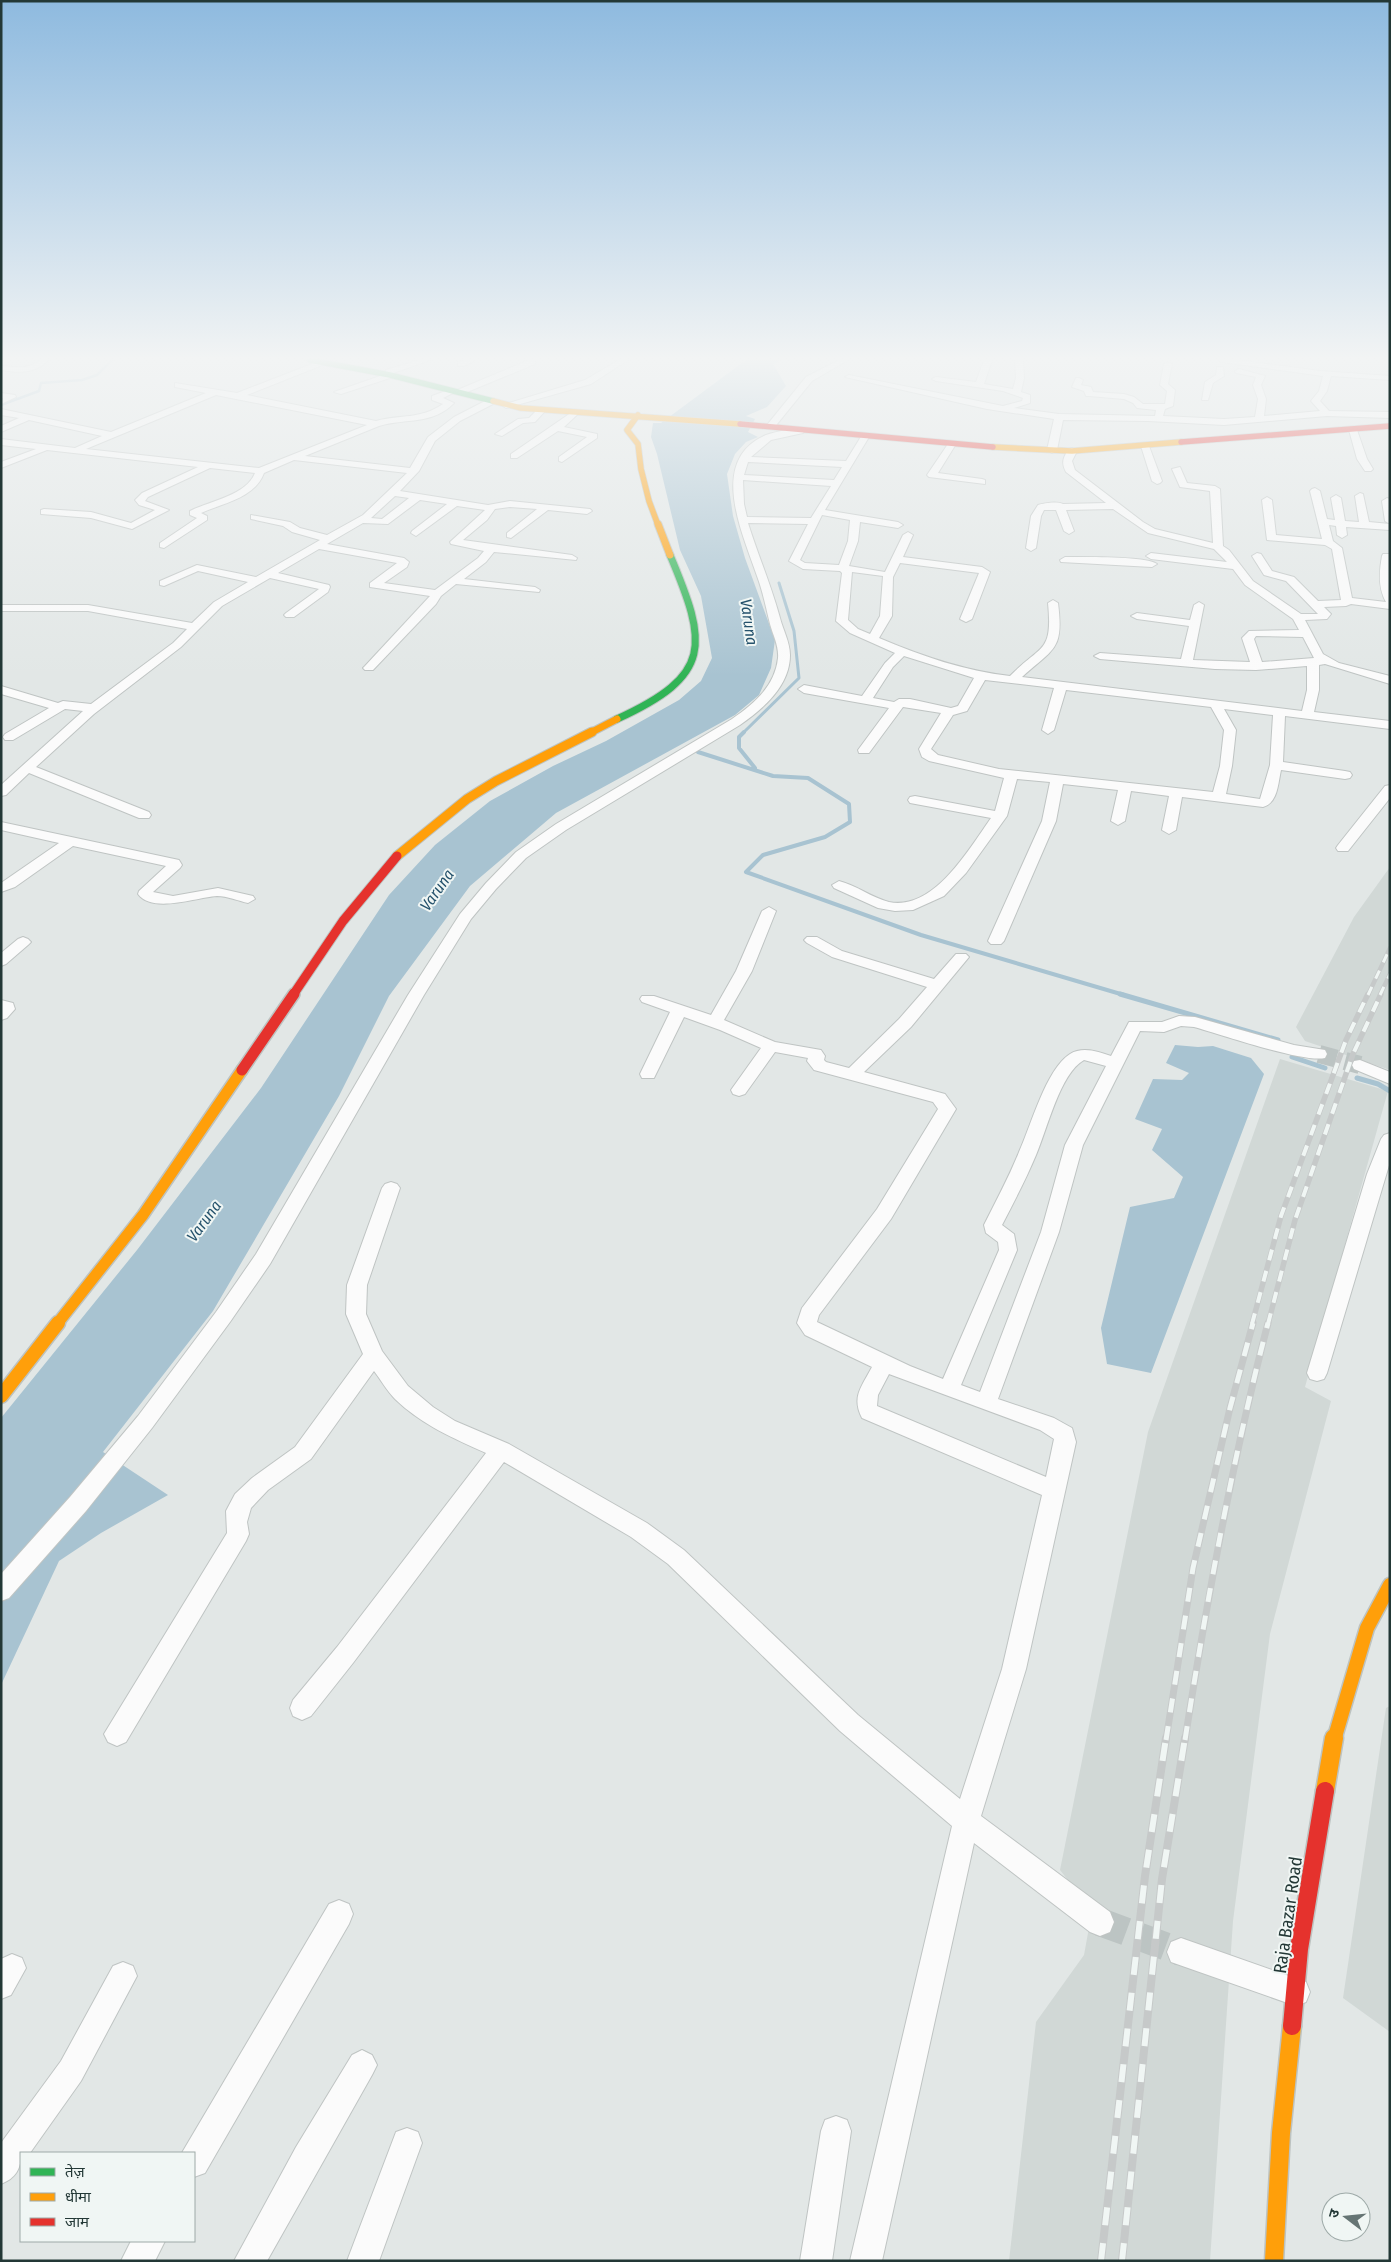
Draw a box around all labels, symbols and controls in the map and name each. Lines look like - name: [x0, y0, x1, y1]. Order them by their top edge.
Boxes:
- water label: Varuna: [736, 598, 762, 646]
- water label: Varuna: [416, 866, 458, 914]
- water label: Varuna: [183, 1197, 225, 1245]
- street label: Raja Bazar Road: [1269, 1855, 1307, 1975]
- legend: [20, 2152, 195, 2242]
- text: तेज़: [65, 2163, 86, 2181]
- text: धीमा: [65, 2188, 92, 2206]
- north arrow: [1321, 2192, 1371, 2242]
- text: उ: [1325, 2207, 1344, 2220]
- text: जाम: [65, 2213, 90, 2231]

